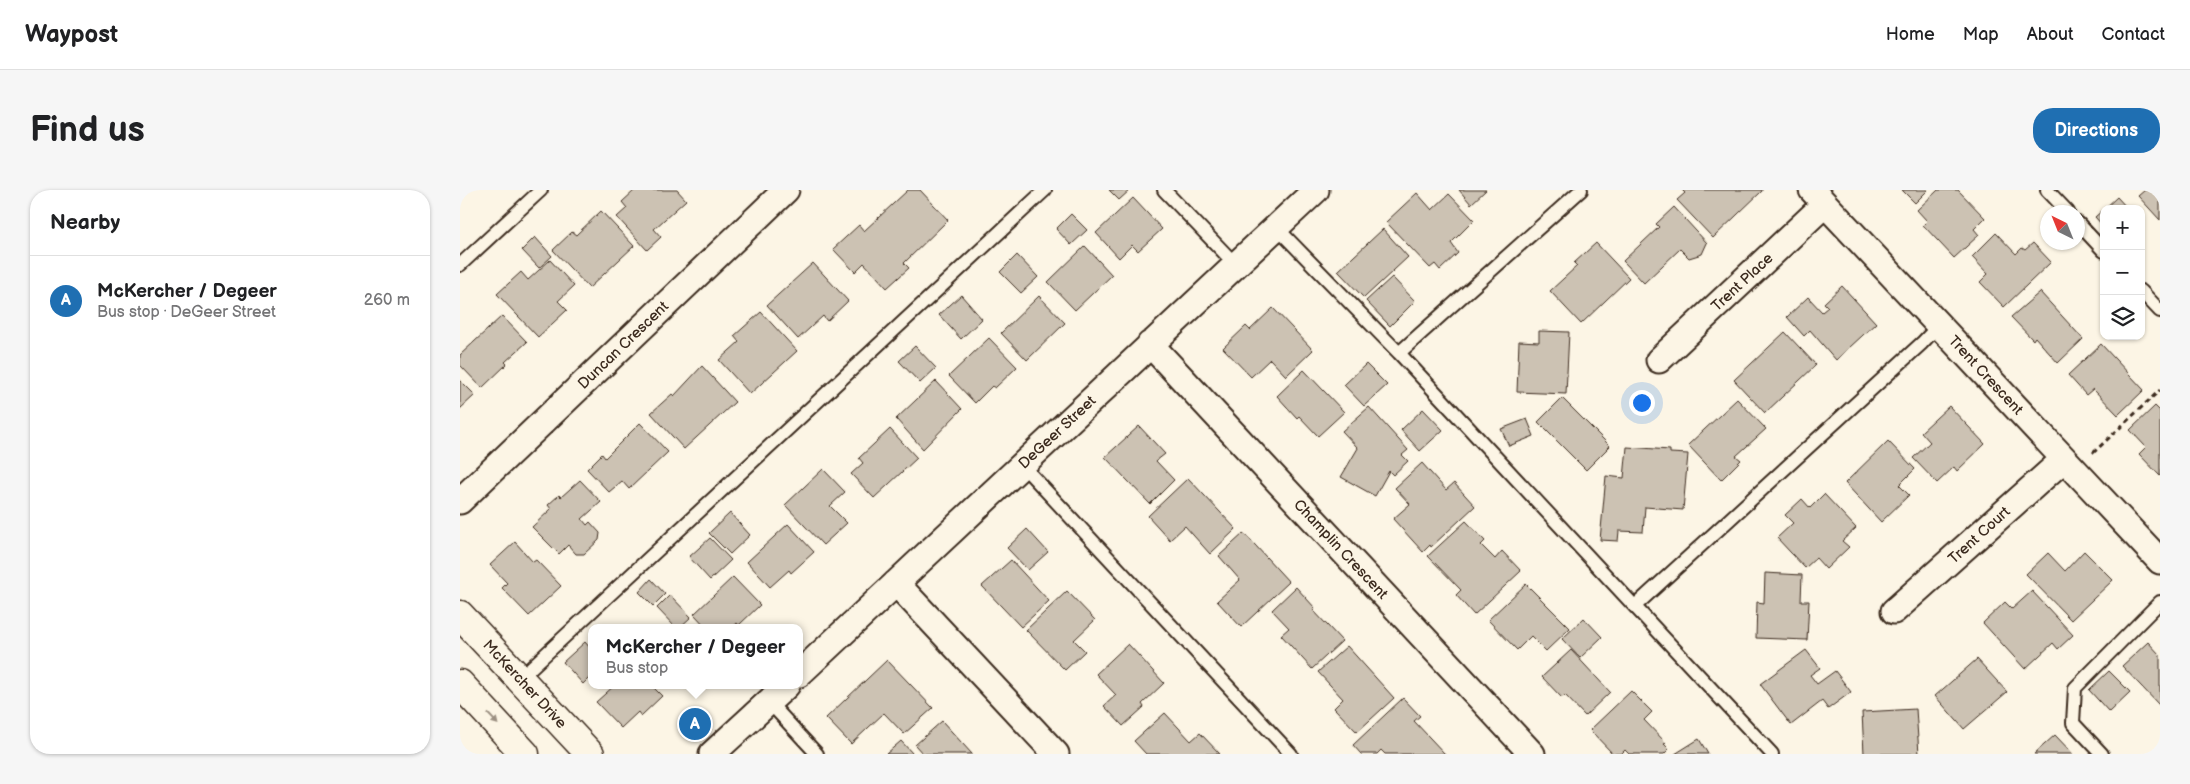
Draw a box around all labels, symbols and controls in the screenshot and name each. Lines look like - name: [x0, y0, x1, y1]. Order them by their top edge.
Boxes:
- text: Waypost: [25, 20, 118, 49]
- text: Home: [1886, 24, 1935, 45]
- text: Map: [1963, 24, 1999, 45]
- text: About: [2027, 24, 2074, 45]
- text: Contact: [2102, 24, 2165, 45]
- button: Directions: [2033, 108, 2160, 153]
- text: Find us: [30, 109, 145, 152]
- north arrow: [2040, 205, 2085, 250]
- map controls: [2100, 205, 2145, 340]
- button: +: [2100, 205, 2145, 250]
- text: Nearby: [50, 210, 120, 235]
- street label: Trent Place: [1708, 249, 1777, 316]
- button: −: [2100, 250, 2145, 295]
- text: McKercher / Degeer: [97, 280, 277, 303]
- text: A: [61, 291, 71, 310]
- text: 260 m: [364, 291, 410, 310]
- button: layers: [2100, 295, 2145, 340]
- street label: Duncan Crescent: [574, 297, 673, 393]
- text: Bus stop · DeGeer Street: [97, 303, 276, 322]
- street label: Trent Crescent: [1944, 332, 2027, 419]
- your location: [1629, 390, 1655, 416]
- street label: DeGeer Street: [1015, 391, 1100, 473]
- street label: Champlin Crescent: [1289, 495, 1392, 604]
- street label: Trent Court: [1944, 502, 2015, 568]
- popup: [588, 624, 803, 689]
- street label: McKercher Drive: [479, 636, 571, 733]
- text: McKercher / Degeer: [606, 636, 785, 659]
- text: Bus stop: [606, 659, 668, 678]
- pin: A: [679, 705, 711, 743]
- one-way arrow: [487, 713, 499, 725]

